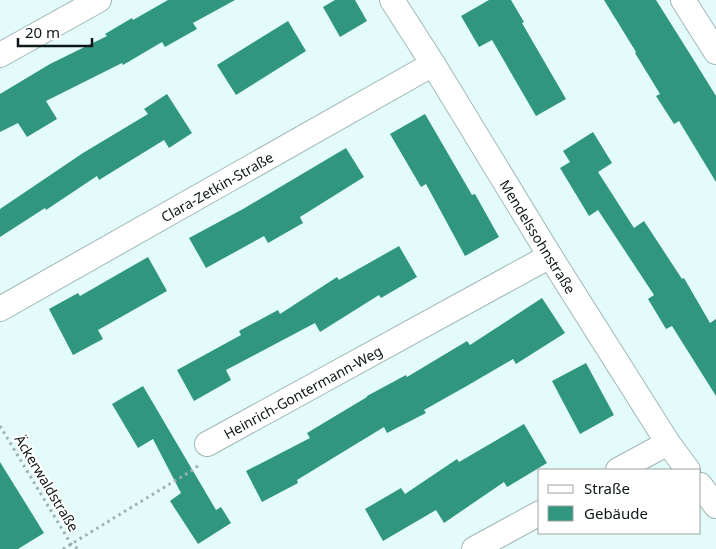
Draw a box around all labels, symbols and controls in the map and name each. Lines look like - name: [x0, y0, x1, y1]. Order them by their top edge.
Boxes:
- scale bar: [18, 15, 91, 47]
- text: 20 m: [25, 22, 60, 42]
- street label: Clara-Zetkin-Straße: [157, 147, 276, 226]
- street label: Mendelssohnstraße: [496, 176, 581, 297]
- street label: Heinrich-Gontermann-Weg: [220, 340, 385, 443]
- street label: Äckerwaldstraße: [11, 431, 83, 535]
- legend: [538, 469, 701, 534]
- text: Straße: [584, 478, 630, 498]
- text: Gebäude: [584, 503, 648, 523]

